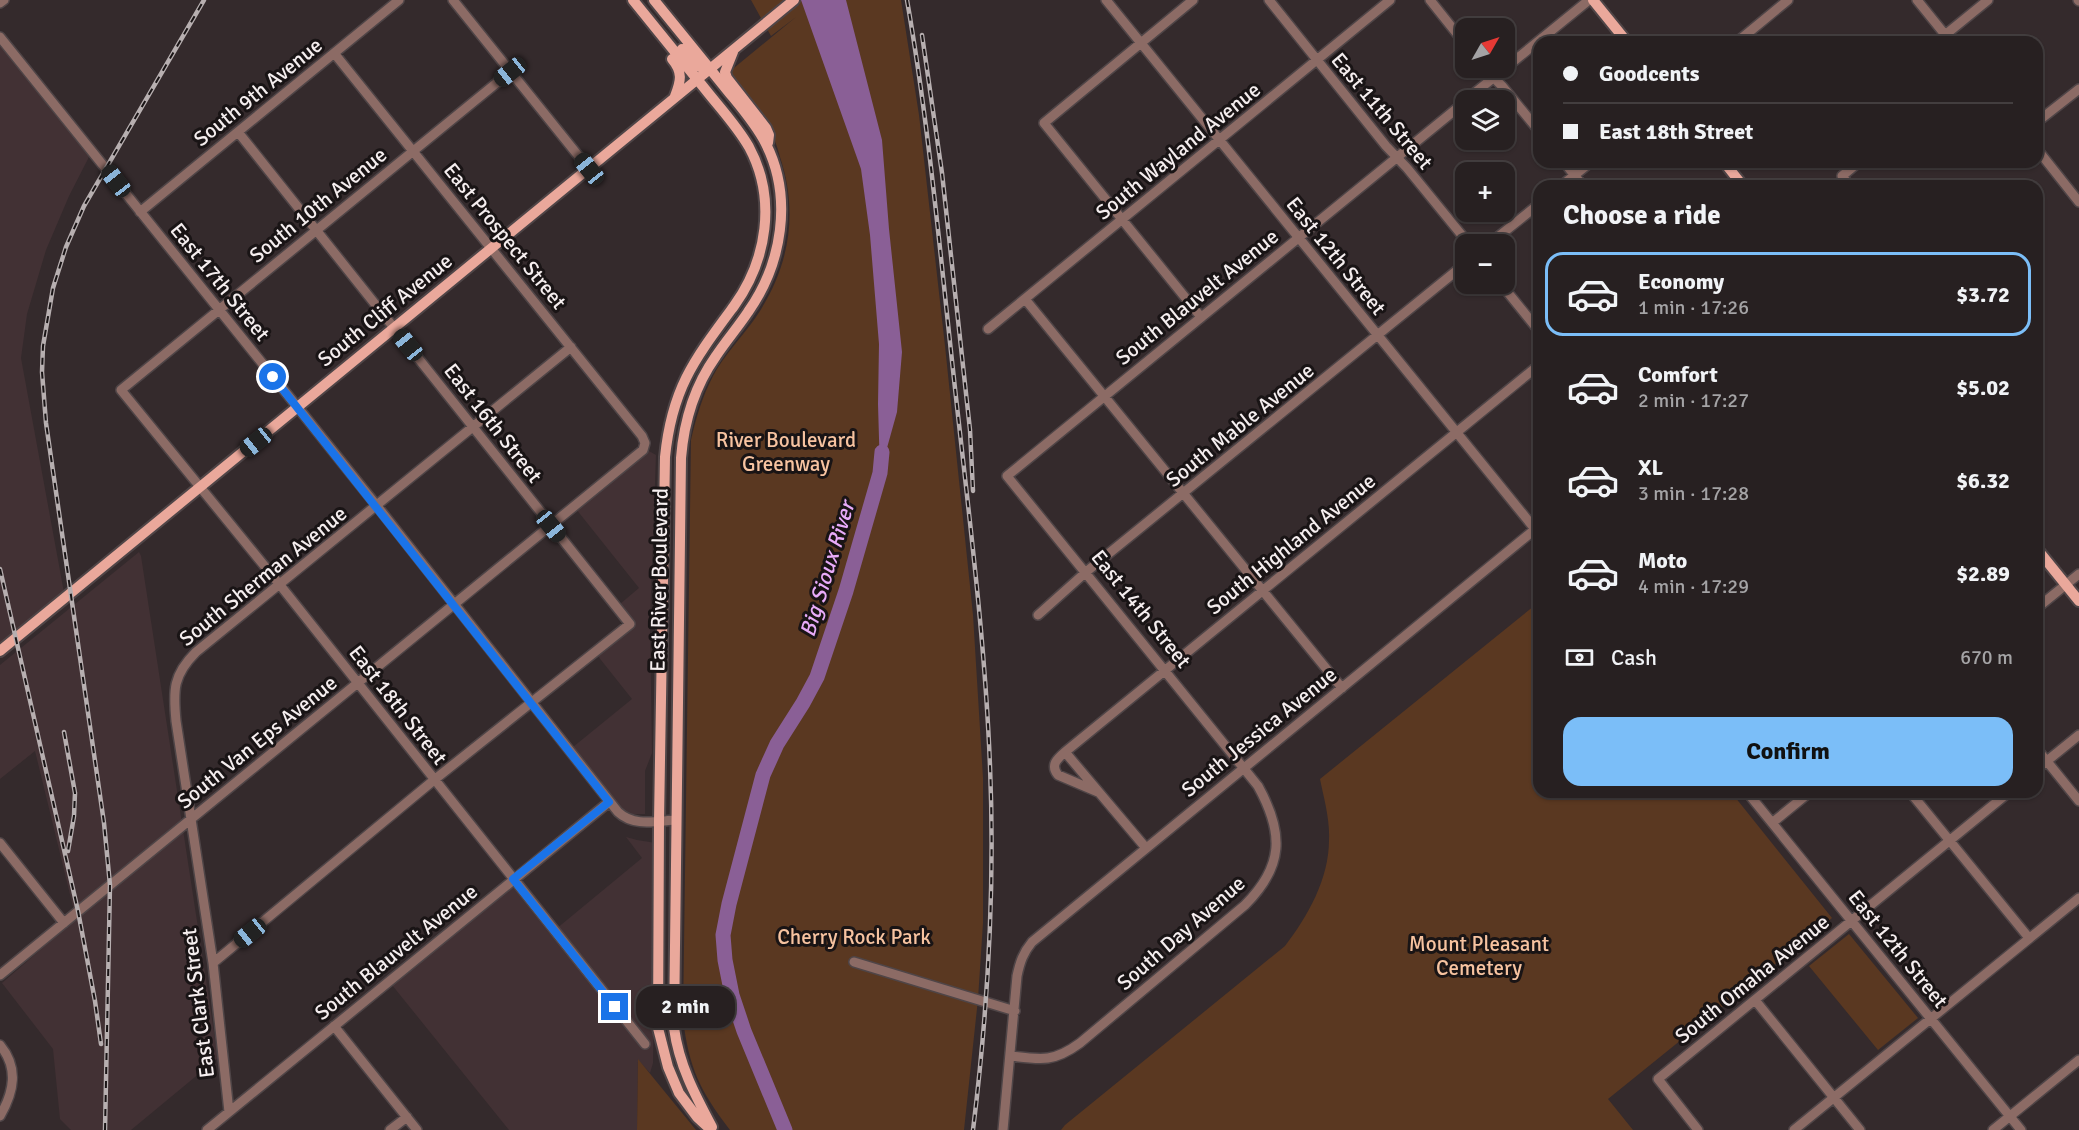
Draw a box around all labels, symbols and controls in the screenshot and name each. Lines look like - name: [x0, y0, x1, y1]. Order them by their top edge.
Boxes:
- north arrow: [1455, 18, 1515, 78]
- map controls: [1455, 18, 1515, 294]
- street label: South 9th Avenue: [188, 32, 328, 152]
- street label: East 11th Street: [1326, 47, 1438, 175]
- car: [490, 54, 530, 90]
- text: Goodcents: [1599, 60, 1699, 87]
- street label: South Wayland Avenue: [1090, 77, 1266, 225]
- button: layers: [1455, 90, 1515, 150]
- text: East 18th Street: [1599, 118, 1753, 145]
- street label: South 10th Avenue: [244, 142, 392, 268]
- car: [571, 149, 607, 189]
- street label: East Prospect Street: [438, 158, 572, 314]
- car: [98, 161, 134, 201]
- button: +: [1455, 162, 1515, 222]
- street label: East 12th Street: [1280, 192, 1392, 320]
- text: Choose a ride: [1563, 199, 1721, 232]
- street label: East 17th Street: [164, 218, 276, 346]
- street label: South Blauvelt Avenue: [1110, 223, 1284, 371]
- button: −: [1455, 234, 1515, 294]
- street label: South Cliff Avenue: [312, 248, 458, 372]
- icon: car: [1566, 267, 1620, 321]
- text: Economy: [1638, 268, 1724, 295]
- text: $3.72: [1956, 281, 2010, 308]
- text: 1 min · 17:26: [1638, 295, 1749, 320]
- car: [390, 325, 426, 365]
- street label: South Mable Avenue: [1161, 357, 1319, 493]
- street label: East 16th Street: [438, 358, 548, 488]
- icon: car: [1566, 360, 1620, 414]
- text: Comfort: [1638, 361, 1718, 388]
- route start: [259, 363, 286, 390]
- text: $5.02: [1956, 374, 2010, 401]
- text: 2 min · 17:27: [1638, 388, 1749, 413]
- car: [236, 424, 276, 460]
- park label: River Boulevard Greenway: [716, 427, 856, 477]
- icon: car: [1566, 453, 1620, 507]
- text: XL: [1638, 454, 1663, 481]
- text: $6.32: [1956, 467, 2010, 494]
- street label: South Highland Avenue: [1201, 468, 1381, 620]
- text: 3 min · 17:28: [1638, 481, 1749, 506]
- street label: East River Boulevard: [644, 488, 674, 672]
- water label: Big Sioux River: [794, 495, 861, 640]
- street label: South Sherman Avenue: [174, 500, 352, 652]
- car: [533, 506, 569, 546]
- street label: East 14th Street: [1085, 545, 1197, 673]
- icon: car: [1566, 546, 1620, 600]
- text: Moto: [1638, 547, 1687, 574]
- text: $2.89: [1956, 560, 2010, 587]
- text: 4 min · 17:29: [1638, 574, 1749, 599]
- street label: East 18th Street: [343, 640, 453, 770]
- icon: cash: [1563, 641, 1596, 674]
- text: Cash: [1611, 644, 1657, 671]
- text: 670 m: [1960, 645, 2013, 670]
- street label: South Jessica Avenue: [1176, 661, 1342, 803]
- street label: South Van Eps Avenue: [172, 670, 342, 814]
- button: Confirm: [1563, 717, 2013, 786]
- street label: South Day Avenue: [1112, 870, 1250, 996]
- street label: South Blauvelt Avenue: [309, 878, 483, 1026]
- street label: East 12th Street: [1842, 885, 1954, 1013]
- street label: South Omaha Avenue: [1670, 909, 1834, 1049]
- car: [230, 915, 270, 951]
- park label: Cherry Rock Park: [777, 924, 931, 950]
- street label: East Clark Street: [176, 927, 220, 1079]
- park label: Mount Pleasant Cemetery: [1409, 931, 1549, 981]
- callout: 2 min: [636, 986, 735, 1028]
- route end: [601, 993, 628, 1020]
- text: 2 min: [661, 994, 710, 1019]

